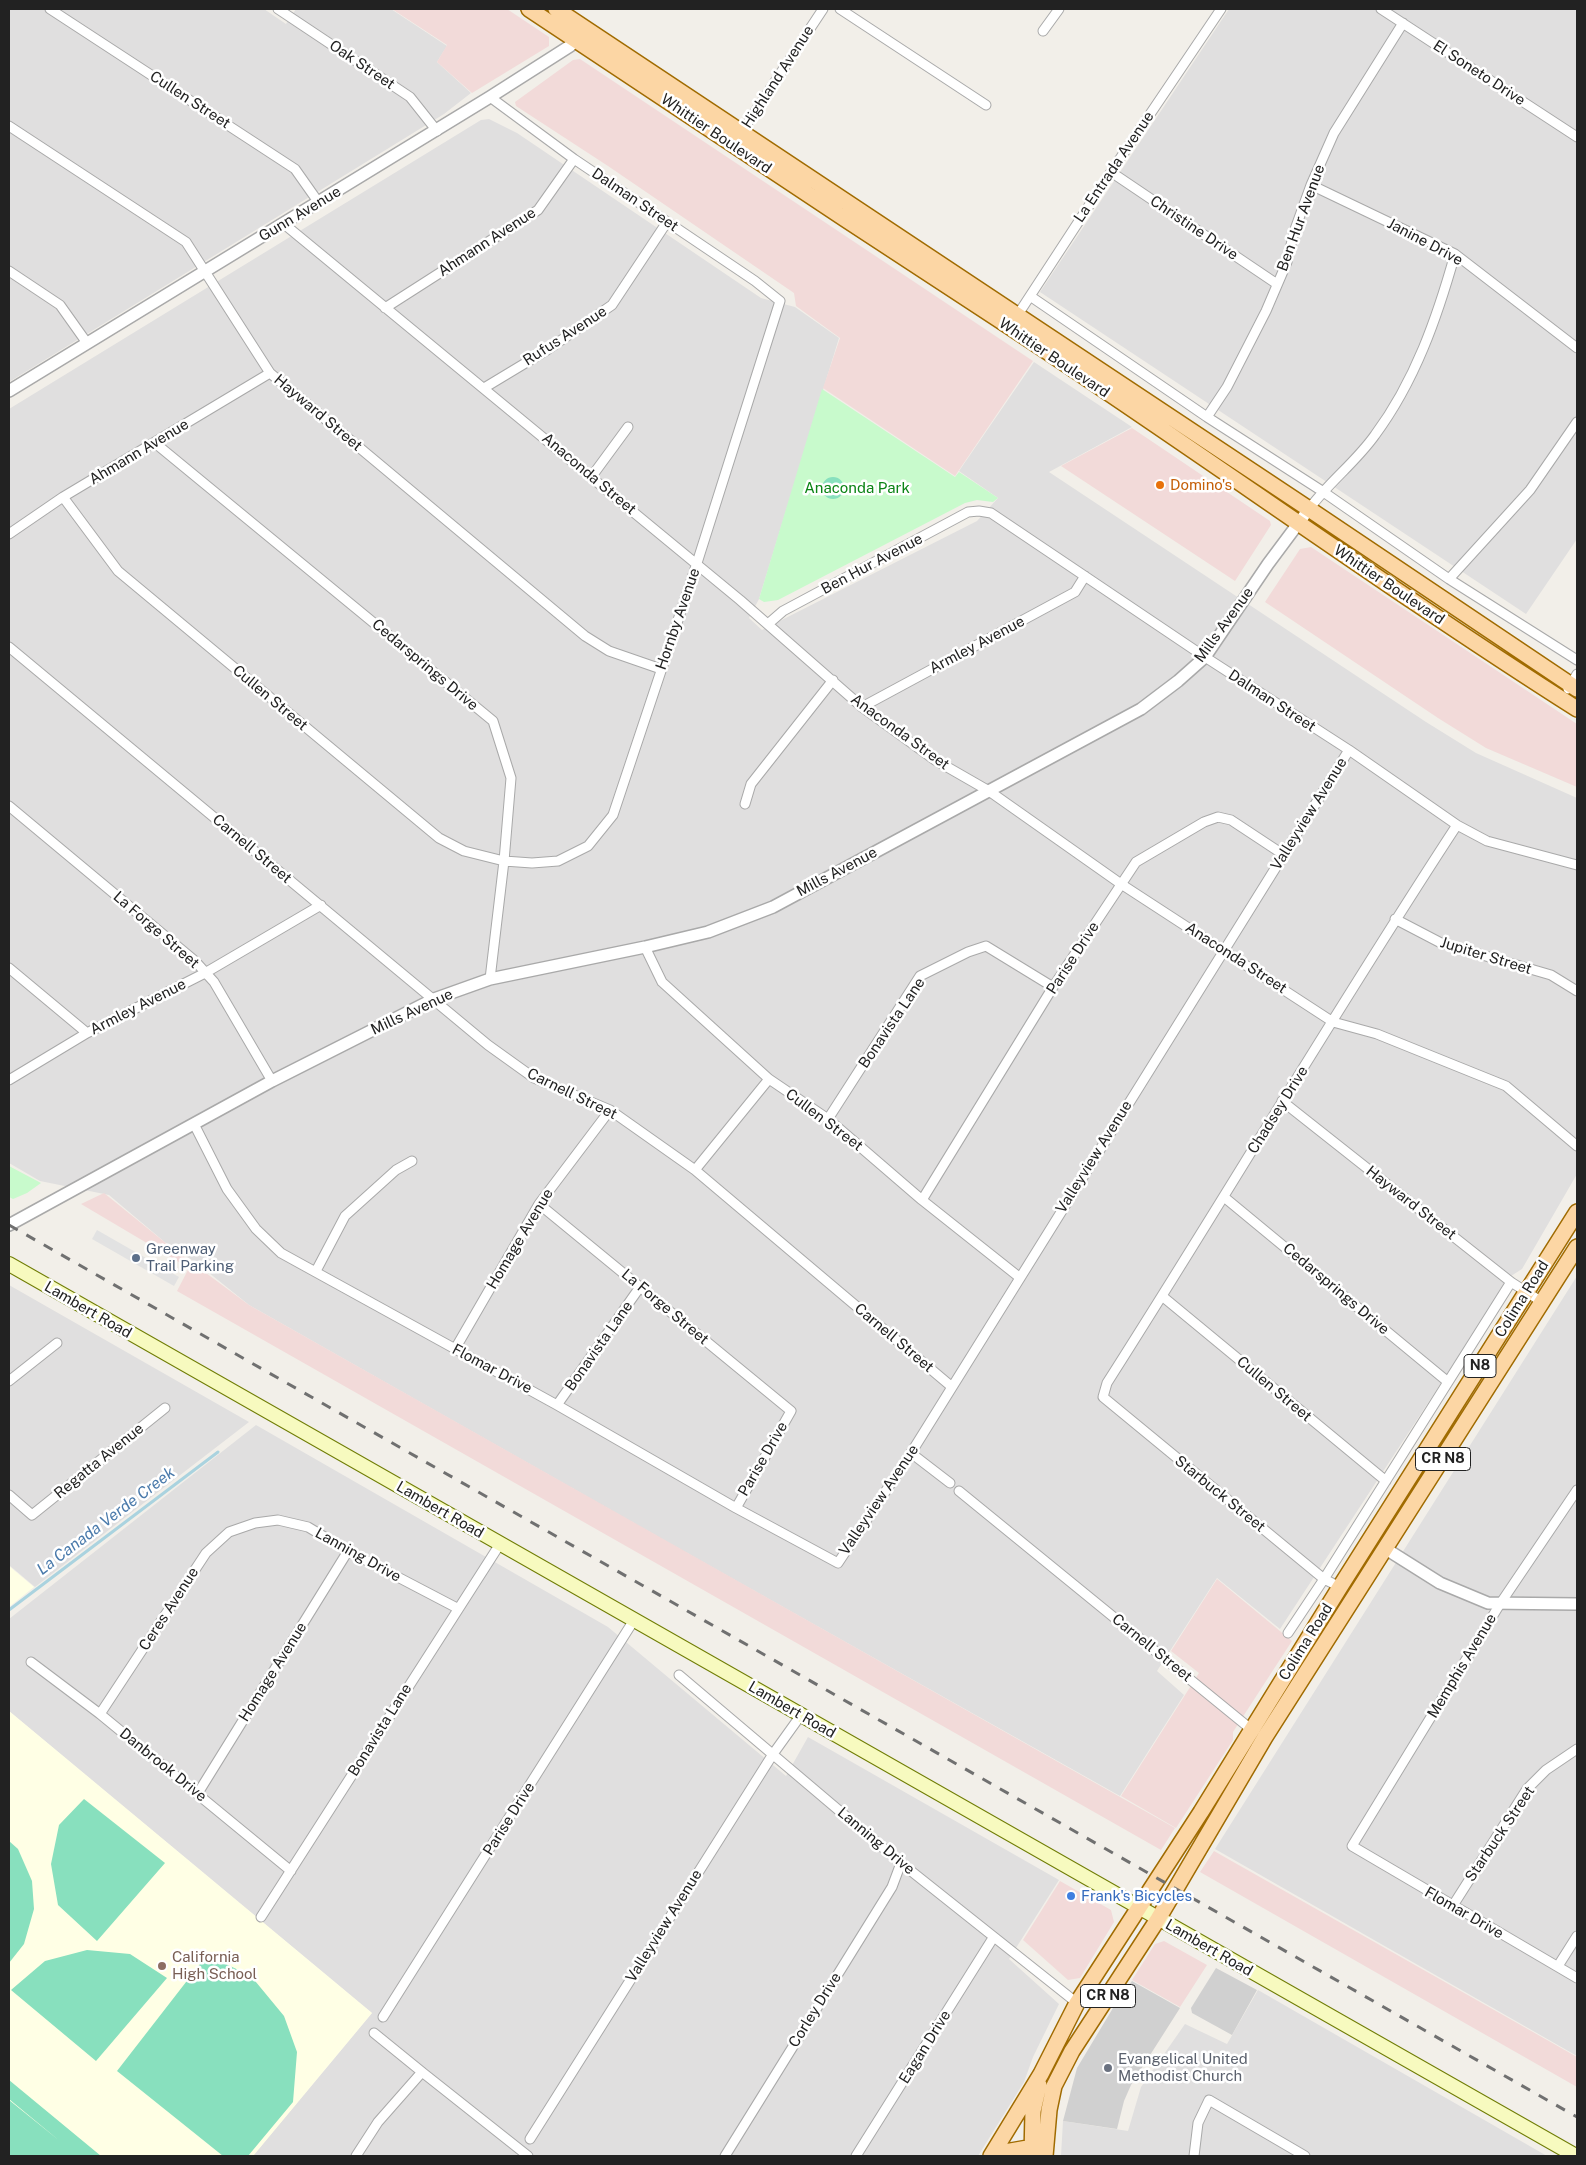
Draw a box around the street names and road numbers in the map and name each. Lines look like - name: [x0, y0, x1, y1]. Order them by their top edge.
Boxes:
- street label: Highland Avenue: [738, 22, 818, 132]
- street label: Oak Street: [326, 37, 398, 93]
- street label: El Soneto Drive: [1430, 37, 1528, 109]
- street label: Cullen Street: [146, 67, 234, 133]
- street label: Whittier Boulevard: [657, 90, 775, 178]
- street label: La Entrada Avenue: [1070, 108, 1158, 226]
- street label: Ben Hur Avenue: [1273, 162, 1329, 274]
- street label: Dalman Street: [588, 164, 682, 236]
- street label: Gunn Avenue: [256, 183, 344, 245]
- street label: Christine Drive: [1147, 192, 1241, 264]
- street label: Ahmann Avenue: [435, 204, 539, 280]
- street label: Janine Drive: [1384, 215, 1466, 269]
- street label: Rufus Avenue: [520, 302, 610, 370]
- street label: Whittier Boulevard: [995, 314, 1113, 402]
- street label: Hayward Street: [270, 371, 366, 455]
- street label: Ahmann Avenue: [86, 415, 192, 489]
- street label: Anaconda Street: [538, 429, 640, 519]
- street label: Ben Hur Avenue: [818, 530, 926, 598]
- street label: Whittier Boulevard: [1330, 541, 1448, 629]
- street label: Hornby Avenue: [652, 566, 704, 672]
- street label: Mills Avenue: [1191, 584, 1257, 666]
- street label: Armley Avenue: [926, 612, 1028, 678]
- street label: Cedarsprings Drive: [368, 615, 482, 715]
- street label: Cullen Street: [229, 661, 311, 735]
- street label: Dalman Street: [1225, 666, 1319, 736]
- street label: Anaconda Street: [847, 690, 953, 774]
- street label: Valleyview Avenue: [1267, 754, 1351, 874]
- street label: Carnell Street: [209, 811, 295, 887]
- street label: Mills Avenue: [794, 843, 880, 901]
- street label: La Forge Street: [109, 888, 203, 972]
- street label: Parise Drive: [1043, 918, 1103, 998]
- street label: Anaconda Street: [1182, 918, 1290, 998]
- street label: Jupiter Street: [1438, 934, 1534, 978]
- street label: Bonavista Lane: [855, 974, 929, 1072]
- street label: Armley Avenue: [87, 975, 189, 1039]
- street label: Mills Avenue: [368, 985, 456, 1039]
- street label: Chadsey Drive: [1244, 1063, 1312, 1157]
- street label: Carnell Street: [524, 1064, 620, 1124]
- street label: Cullen Street: [782, 1085, 866, 1155]
- street label: Valleyview Avenue: [1052, 1097, 1136, 1217]
- street label: Hayward Street: [1362, 1162, 1460, 1244]
- street label: Homage Avenue: [483, 1186, 557, 1292]
- street label: Cedarsprings Drive: [1279, 1239, 1393, 1339]
- street label: Colima Road: [1491, 1257, 1553, 1341]
- street label: La Forge Street: [618, 1265, 712, 1349]
- street label: Lambert Road: [41, 1278, 135, 1342]
- street label: Bonavista Lane: [561, 1298, 637, 1394]
- street label: Carnell Street: [851, 1300, 937, 1376]
- street label: Flomar Drive: [449, 1340, 535, 1398]
- street label: Cullen Street: [1233, 1352, 1315, 1426]
- road number: N8: [1464, 1354, 1496, 1378]
- street label: Regatta Avenue: [51, 1419, 147, 1503]
- street label: Parise Drive: [734, 1419, 792, 1499]
- street label: Valleyview Avenue: [835, 1441, 923, 1559]
- road number: CR N8: [1416, 1448, 1470, 1470]
- street label: Starbuck Street: [1171, 1452, 1269, 1536]
- street label: Lambert Road: [393, 1478, 487, 1542]
- street label: Lanning Drive: [312, 1524, 404, 1586]
- street label: Ceres Avenue: [135, 1564, 203, 1654]
- street label: Colima Road: [1275, 1600, 1337, 1684]
- street label: Carnell Street: [1108, 1610, 1196, 1686]
- street label: Memphis Avenue: [1424, 1610, 1500, 1722]
- street label: Homage Avenue: [235, 1619, 311, 1725]
- street label: Lambert Road: [745, 1678, 839, 1742]
- street label: Bonavista Lane: [344, 1680, 416, 1780]
- street label: Danbrook Drive: [116, 1724, 210, 1806]
- street label: Parise Drive: [479, 1779, 539, 1859]
- street label: Starbuck Street: [1461, 1783, 1539, 1885]
- street label: Lanning Drive: [834, 1803, 918, 1879]
- street label: Valleyview Avenue: [622, 1866, 706, 1986]
- street label: Flomar Drive: [1421, 1883, 1507, 1943]
- street label: Lambert Road: [1162, 1916, 1256, 1980]
- street label: Corley Drive: [785, 1969, 845, 2051]
- road number: CR N8: [1080, 1984, 1136, 2008]
- street label: Eagan Drive: [895, 2007, 955, 2087]

